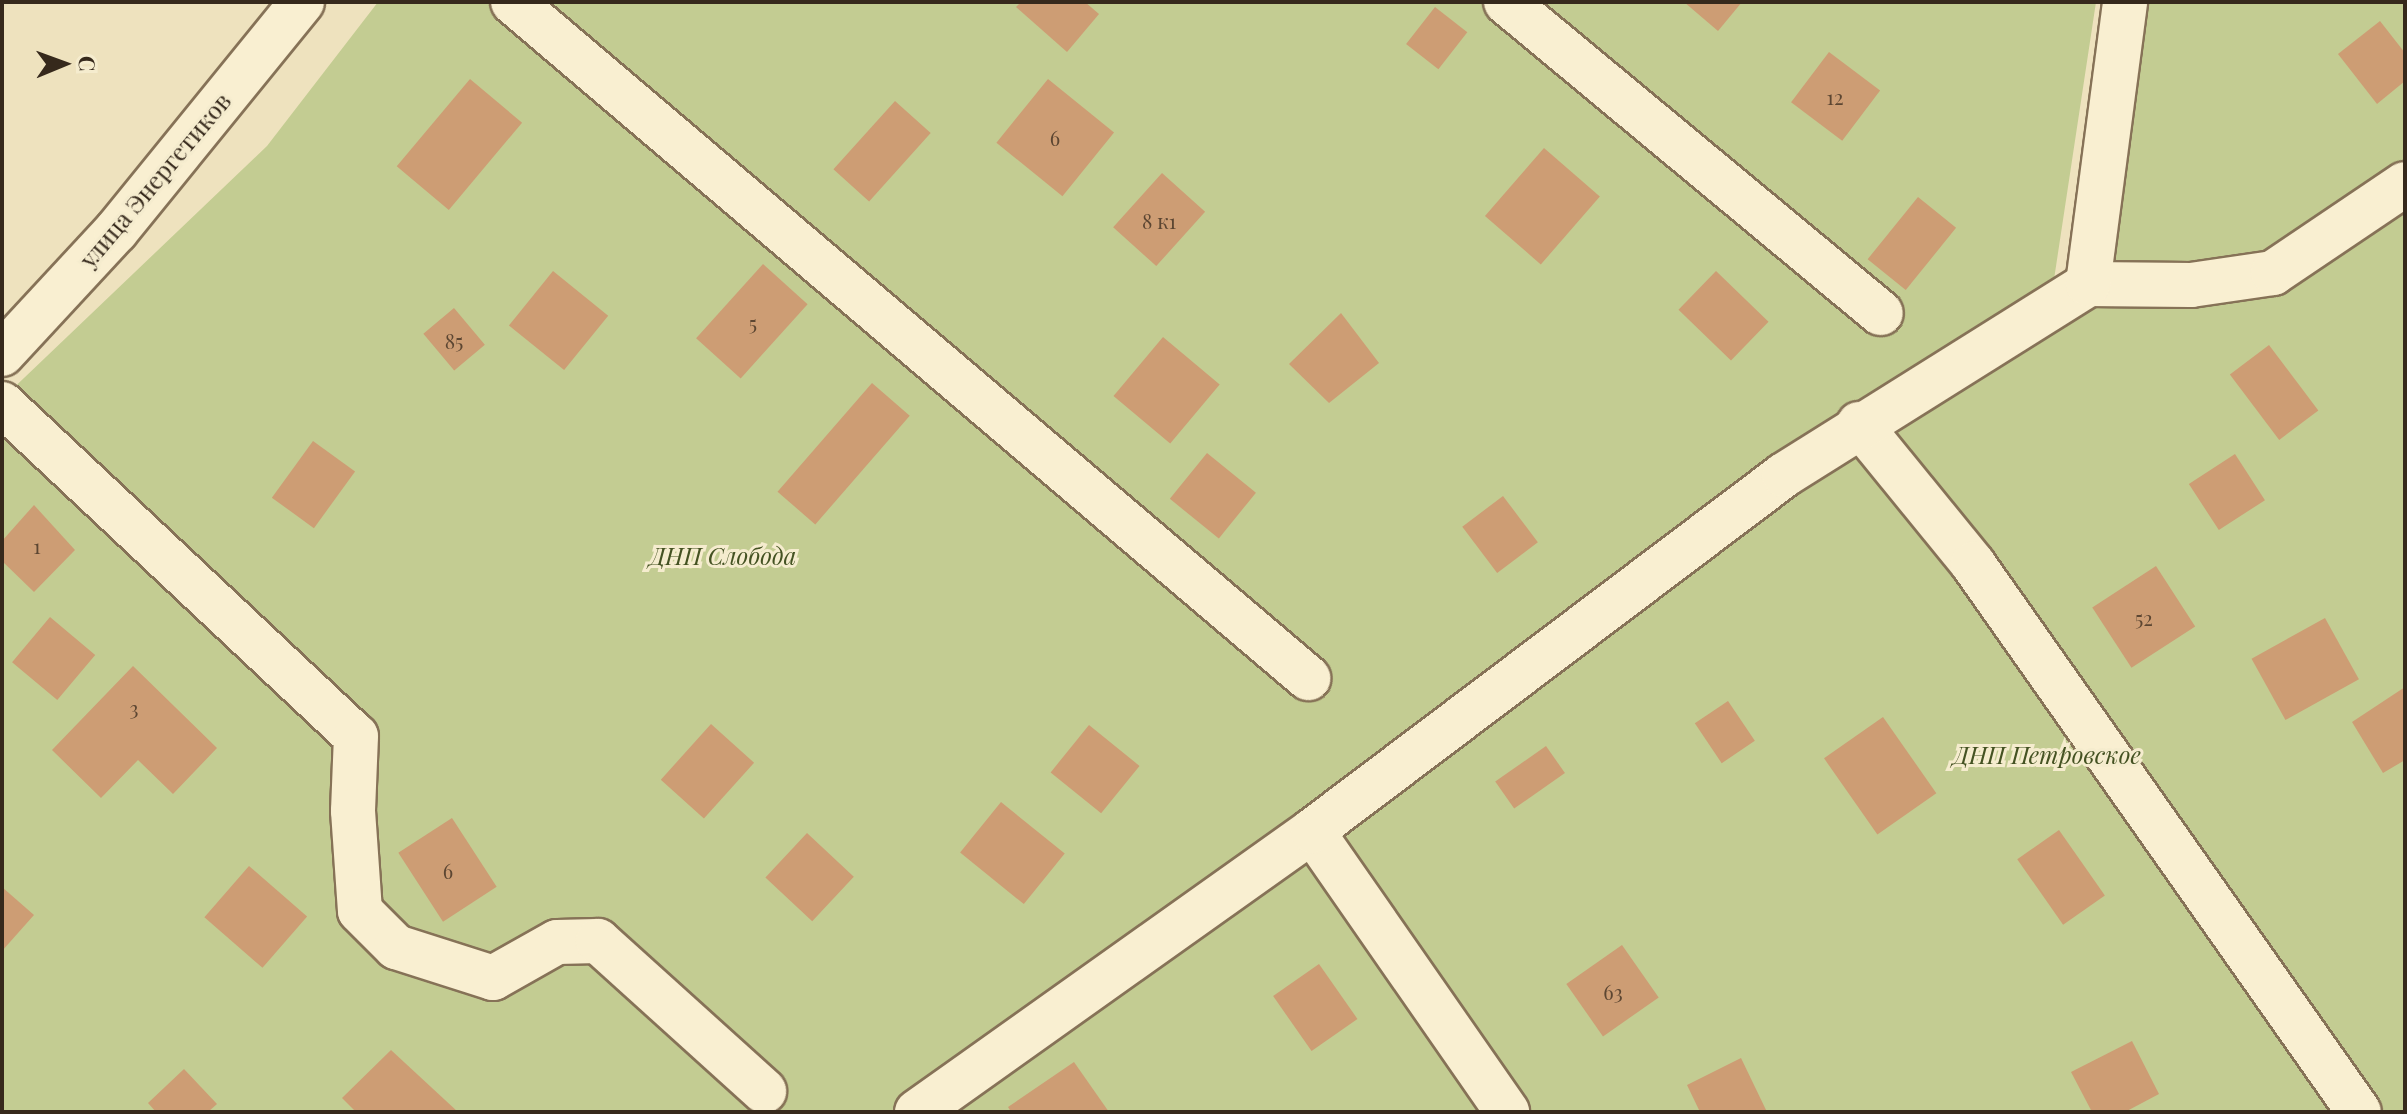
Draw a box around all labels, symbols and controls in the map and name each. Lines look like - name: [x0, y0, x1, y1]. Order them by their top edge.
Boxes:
- north arrow: [24, 24, 104, 104]
- text: С: [73, 56, 103, 72]
- house number: 12: [1827, 84, 1843, 108]
- street label: улица Энергетиков: [73, 87, 237, 273]
- house number: 6: [1050, 125, 1060, 149]
- house number: 8 к1: [1142, 208, 1176, 232]
- house number: 5: [749, 310, 757, 334]
- house number: 85: [445, 328, 463, 352]
- house number: 1: [33, 533, 41, 557]
- park label: ДНП Слобода: [650, 542, 796, 570]
- house number: 52: [2135, 605, 2153, 629]
- house number: 3: [129, 695, 139, 719]
- park label: ДНП Петровское: [1953, 741, 2141, 769]
- house number: 6: [443, 858, 453, 882]
- house number: 63: [1603, 979, 1623, 1003]

